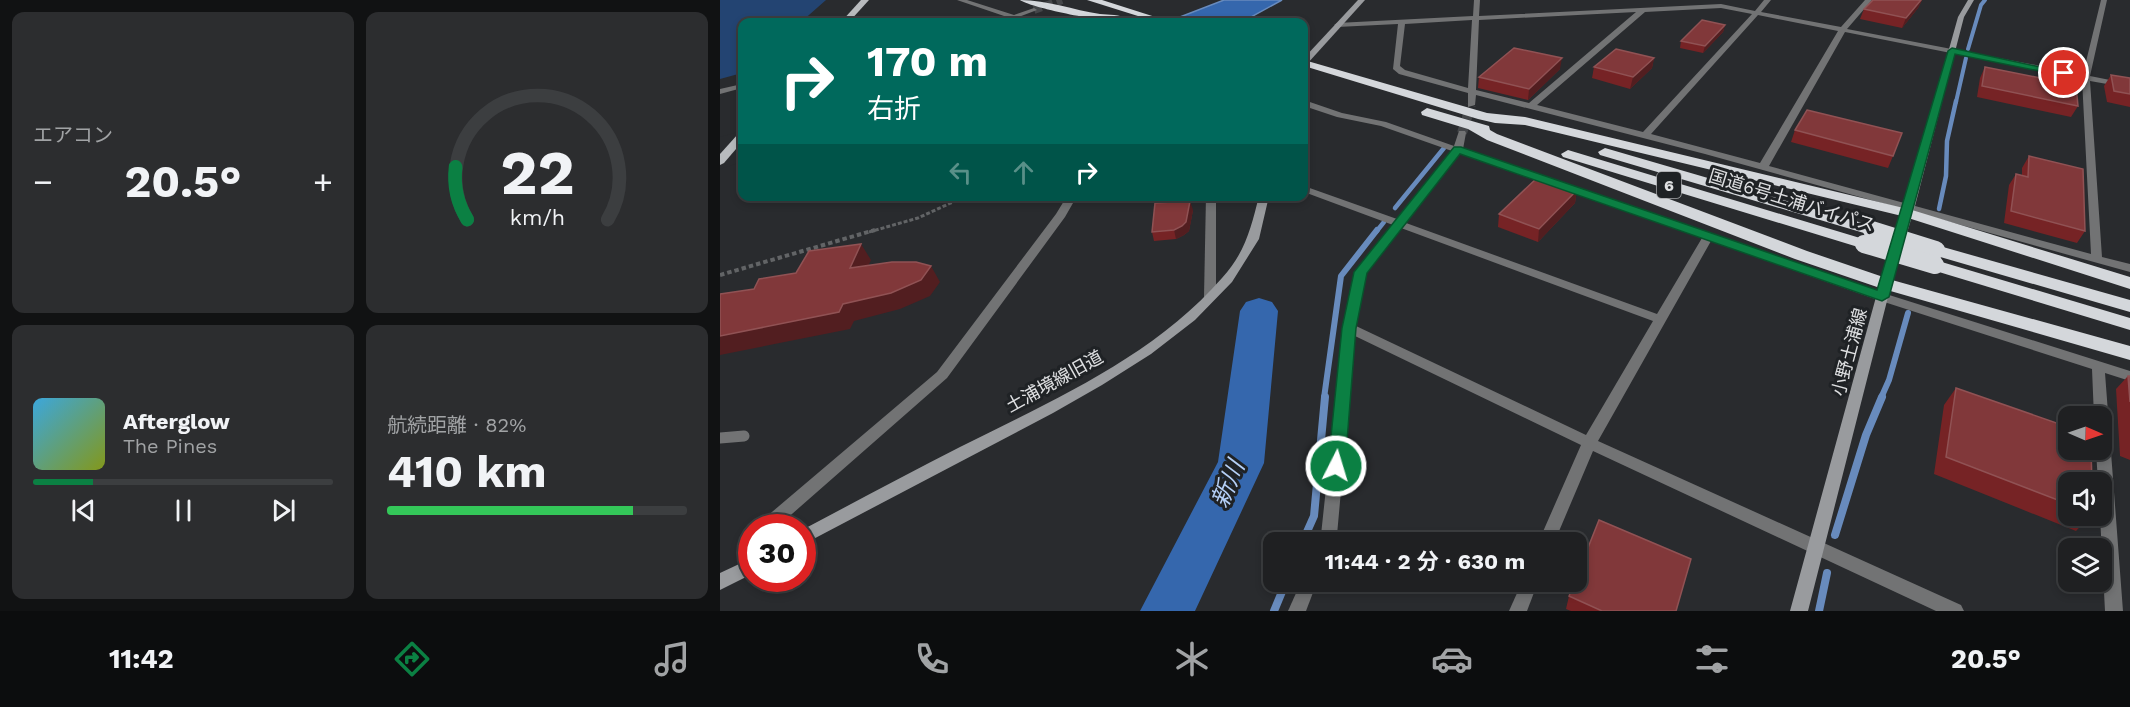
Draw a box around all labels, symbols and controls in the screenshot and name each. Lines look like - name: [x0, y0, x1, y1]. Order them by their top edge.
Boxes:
- text: 170 m: [867, 37, 988, 86]
- icon: right: [768, 42, 846, 120]
- pin: [2038, 47, 2089, 98]
- icon: arrive: [2047, 56, 2080, 89]
- text: 右折: [867, 93, 921, 125]
- text: エアコン: [33, 123, 113, 147]
- text: 22: [500, 136, 574, 209]
- text: 20.5°: [125, 155, 241, 208]
- icon: left: [944, 156, 977, 189]
- icon: ahead: [1007, 156, 1040, 189]
- icon: right: [1070, 156, 1103, 189]
- text: −: [33, 162, 53, 201]
- text: +: [313, 162, 333, 201]
- street label: 国道6号土浦バイパス: [1706, 165, 1878, 235]
- road number: 6: [1657, 172, 1681, 198]
- text: km/h: [509, 205, 565, 230]
- street label: 小野土浦線: [1827, 306, 1871, 398]
- street label: 土浦境線旧道: [1002, 346, 1106, 416]
- north arrow: [2058, 406, 2112, 460]
- map controls: [2058, 406, 2112, 592]
- text: Afterglow: [123, 409, 230, 434]
- text: 航続距離 · 82%: [387, 413, 526, 437]
- text: The Pines: [123, 434, 217, 458]
- position arrow: [1304, 434, 1368, 498]
- text: 410 km: [387, 445, 547, 498]
- water label: 新川: [1206, 454, 1251, 512]
- button: sound: [2058, 472, 2112, 526]
- icon: previous: [67, 494, 100, 527]
- icon: pause: [167, 494, 200, 527]
- icon: next: [267, 494, 300, 527]
- speed limit sign: 30: [738, 514, 816, 592]
- button: layers: [2058, 538, 2112, 592]
- text: 11:44 · 2 分 · 630 m: [1325, 549, 1525, 574]
- icon: directions: [391, 638, 433, 680]
- icon: music: [651, 638, 693, 680]
- icon: phone: [911, 638, 953, 680]
- icon: climate: [1171, 638, 1213, 680]
- icon: car: [1431, 638, 1473, 680]
- icon: filters: [1691, 638, 1733, 680]
- text: 11:42: [109, 643, 174, 675]
- text: 20.5°: [1951, 643, 2021, 675]

